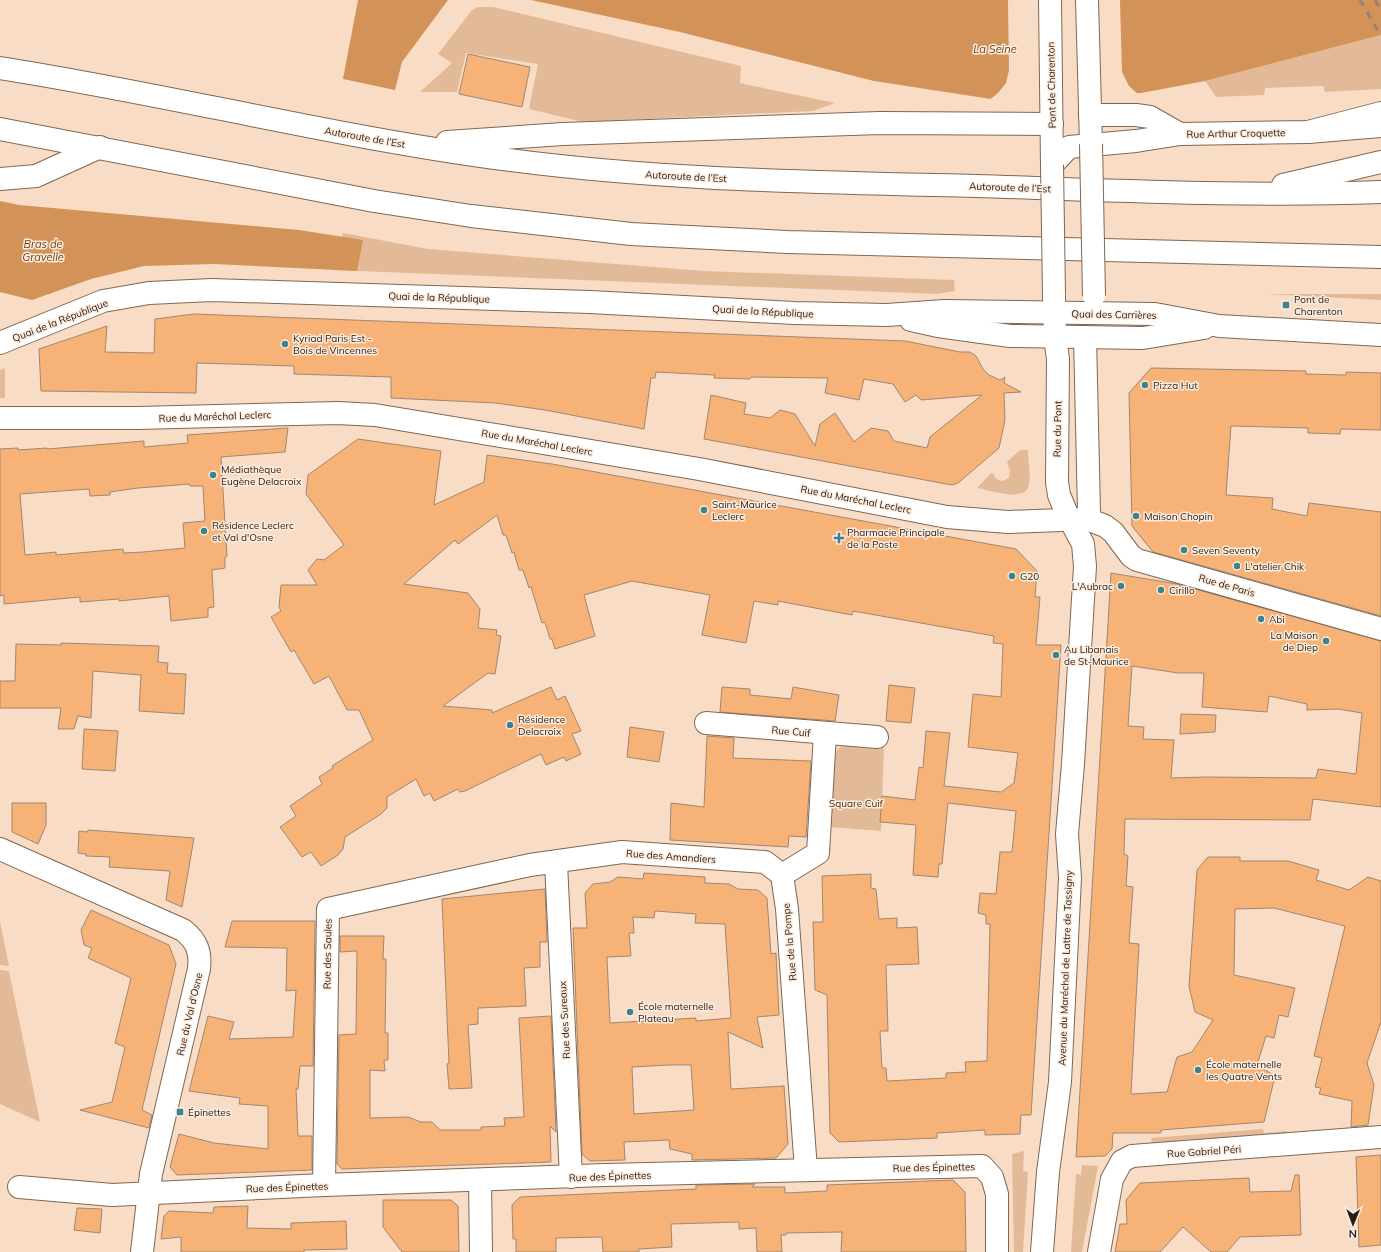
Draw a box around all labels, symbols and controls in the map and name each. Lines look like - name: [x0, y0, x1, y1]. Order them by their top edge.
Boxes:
- street label: Pont de Charenton: [1044, 41, 1059, 128]
- water label: La Seine: [973, 42, 1017, 56]
- street label: Autoroute de l’Est: [324, 124, 407, 151]
- street label: Rue Arthur Croquette: [1186, 126, 1286, 141]
- street label: Autoroute de l’Est: [645, 168, 728, 185]
- street label: Autoroute de l’Est: [969, 180, 1052, 195]
- water label: Bras de Gravelle: [22, 237, 64, 264]
- street label: Quai de la République: [388, 289, 490, 306]
- place label: Pont de Charenton: [1294, 293, 1343, 318]
- street label: Quai de la République: [10, 296, 110, 345]
- marker: Pont de Charenton: [1281, 300, 1291, 310]
- street label: Quai de la République: [712, 302, 814, 321]
- street label: Quai des Carrières: [1071, 307, 1157, 322]
- place label: Kyriad Paris Est - Bois de Vincennes: [293, 332, 377, 357]
- marker: Kyriad Paris Est - Bois de Vincennes: [280, 339, 290, 349]
- place label: Pizza Hut: [1153, 379, 1198, 392]
- marker: Pizza Hut: [1140, 380, 1150, 390]
- street label: Rue du Pont: [1051, 400, 1065, 457]
- street label: Rue du Maréchal Leclerc: [159, 408, 272, 425]
- street label: Rue du Maréchal Leclerc: [480, 426, 594, 459]
- place label: Médiathèque Eugène Delacroix: [221, 463, 302, 488]
- marker: Médiathèque Eugène Delacroix: [208, 470, 218, 480]
- street label: Rue du Maréchal Leclerc: [799, 482, 912, 517]
- place label: Saint-Maurice Leclerc: [712, 498, 777, 523]
- marker: Saint-Maurice Leclerc: [699, 505, 709, 515]
- place label: Maison Chopin: [1144, 510, 1213, 523]
- marker: Maison Chopin: [1131, 511, 1141, 521]
- place label: Résidence Leclerc et Val d'Osne: [212, 519, 294, 544]
- marker: Résidence Leclerc et Val d'Osne: [199, 526, 209, 536]
- place label: Pharmacie Principale de la Poste: [847, 526, 945, 551]
- marker: Pharmacie Principale de la Poste: [834, 533, 844, 543]
- place label: Seven Seventy: [1192, 544, 1260, 557]
- marker: Seven Seventy: [1179, 545, 1189, 555]
- place label: L'atelier Chik: [1245, 560, 1305, 573]
- marker: L'atelier Chik: [1232, 561, 1242, 571]
- place label: G20: [1020, 570, 1039, 583]
- marker: G20: [1007, 571, 1017, 581]
- street label: Rue de Paris: [1197, 571, 1257, 600]
- place label: L'Aubrac: [1072, 580, 1113, 593]
- marker: L'Aubrac: [1116, 581, 1126, 591]
- place label: Cirillo: [1169, 584, 1195, 597]
- marker: Cirillo: [1156, 585, 1166, 595]
- place label: Abi: [1269, 613, 1285, 626]
- marker: Abi: [1256, 614, 1266, 624]
- place label: La Maison de Diep: [1270, 629, 1318, 654]
- marker: La Maison de Diep: [1321, 636, 1331, 646]
- place label: Au Libanais de St-Maurice: [1064, 643, 1129, 668]
- marker: Au Libanais de St-Maurice: [1051, 650, 1061, 660]
- place label: Résidence Delacroix: [518, 713, 565, 738]
- marker: Résidence Delacroix: [505, 720, 515, 730]
- street label: Rue Cuif: [771, 723, 812, 740]
- park label: Square Cuif: [829, 797, 884, 810]
- street label: Rue des Amandiers: [626, 847, 716, 866]
- street label: Avenue du Maréchal de Lattre de Tassigny: [1056, 869, 1075, 1066]
- street label: Rue de la Pompe: [780, 903, 799, 981]
- street label: Rue des Saules: [320, 919, 335, 989]
- street label: Rue du Val d'Osne: [174, 971, 205, 1057]
- street label: Rue des Sureaux: [556, 980, 573, 1059]
- place label: École maternelle Plateau: [638, 1000, 714, 1025]
- marker: École maternelle Plateau: [625, 1007, 635, 1017]
- place label: École maternelle les Quatre Vents: [1206, 1058, 1282, 1083]
- marker: École maternelle les Quatre Vents: [1193, 1065, 1203, 1075]
- place label: Épinettes: [188, 1106, 231, 1119]
- marker: Épinettes: [175, 1107, 185, 1117]
- street label: Rue Gabriel Péri: [1167, 1142, 1242, 1161]
- street label: Rue des Épinettes: [893, 1160, 975, 1175]
- street label: Rue des Épinettes: [569, 1169, 652, 1184]
- street label: Rue des Épinettes: [246, 1180, 329, 1195]
- north arrow: [1333, 1204, 1373, 1244]
- text: N: [1349, 1227, 1357, 1241]

